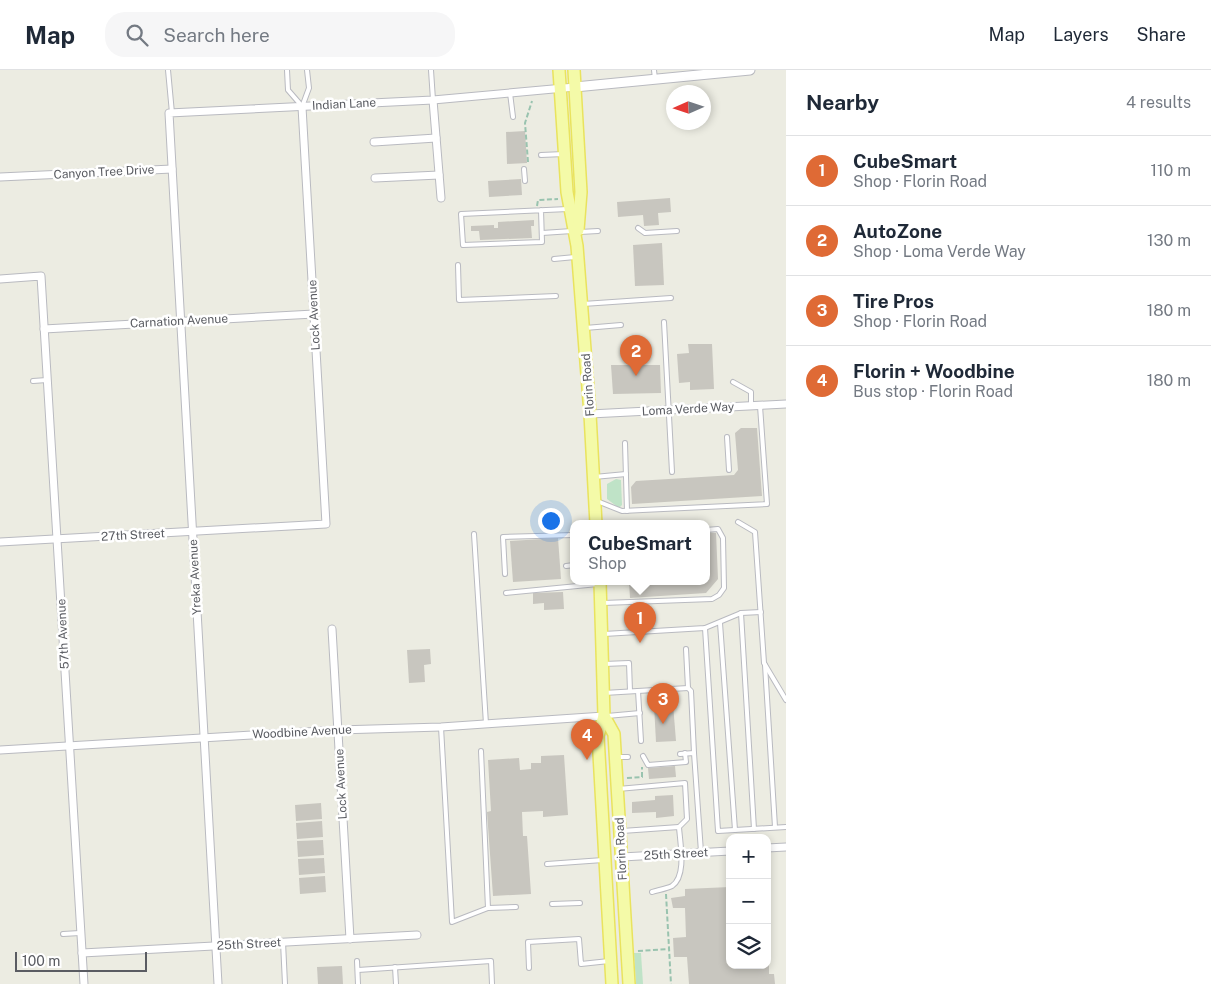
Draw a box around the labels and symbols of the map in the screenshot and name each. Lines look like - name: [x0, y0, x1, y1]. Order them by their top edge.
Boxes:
- north arrow: [666, 85, 711, 130]
- street label: Indian Lane: [312, 95, 377, 113]
- street label: Canyon Tree Drive: [53, 162, 155, 182]
- street label: Lock Avenue: [305, 279, 323, 351]
- street label: Carnation Avenue: [130, 311, 229, 331]
- pin: 2: [620, 335, 652, 376]
- street label: Florin Road: [579, 353, 597, 417]
- street label: Loma Verde Way: [642, 400, 735, 418]
- your location: [538, 508, 564, 534]
- street label: 27th Street: [101, 526, 166, 544]
- street label: Yreka Avenue: [186, 539, 204, 615]
- street label: 57th Avenue: [54, 598, 72, 670]
- pin: 1: [624, 602, 656, 643]
- pin: 3: [647, 683, 679, 724]
- pin: 4: [571, 719, 603, 760]
- street label: Woodbine Avenue: [252, 722, 352, 742]
- street label: Lock Avenue: [332, 748, 350, 820]
- street label: Florin Road: [612, 817, 630, 881]
- street label: 25th Street: [643, 845, 709, 863]
- street label: 25th Street: [216, 935, 282, 953]
- scale bar: [15, 949, 148, 972]

